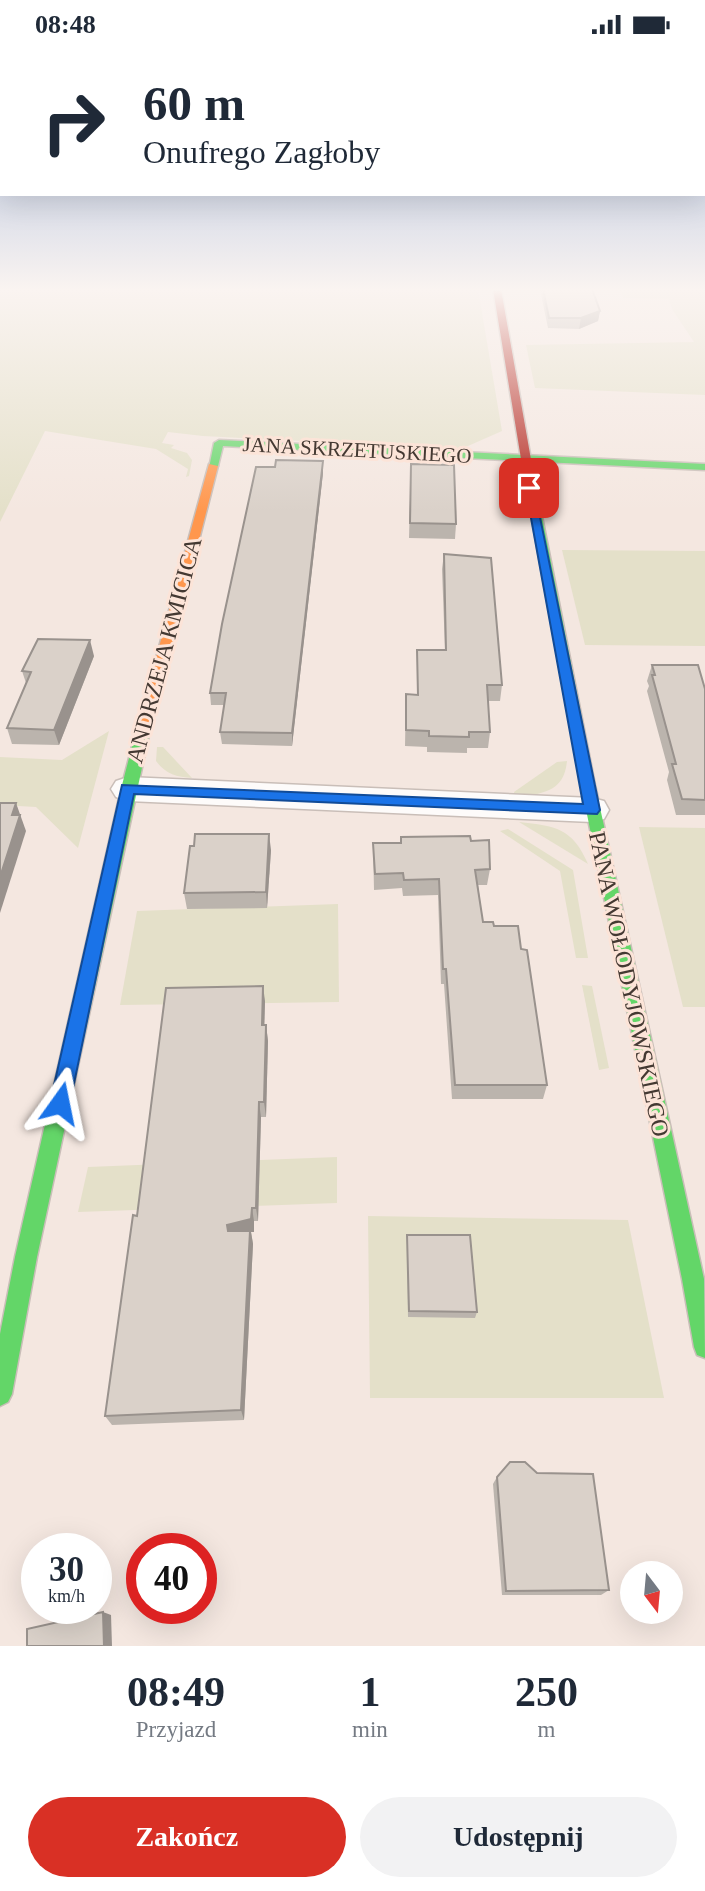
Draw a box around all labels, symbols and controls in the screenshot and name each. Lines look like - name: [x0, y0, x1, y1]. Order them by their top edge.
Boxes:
- text: 08:48: [35, 10, 96, 39]
- text: 60 m: [143, 76, 245, 131]
- icon: right: [28, 77, 119, 168]
- text: Onufrego Zagłoby: [143, 134, 380, 170]
- street label: JANA SKRZETUSKIEGO: [242, 432, 472, 468]
- pin: [499, 458, 559, 518]
- icon: arrive: [510, 469, 548, 507]
- street label: ANDRZEJA KMICICA: [121, 534, 207, 766]
- street label: PANA WOŁODYJOWSKIEGO: [584, 829, 674, 1139]
- position arrow: [23, 1066, 97, 1140]
- speed limit sign: 40: [126, 1533, 217, 1624]
- text: 30: [49, 1550, 84, 1589]
- north arrow: [620, 1561, 682, 1624]
- map controls: [620, 1561, 683, 1624]
- text: km/h: [48, 1586, 85, 1606]
- text: 08:49: [127, 1669, 225, 1715]
- text: 1: [359, 1669, 380, 1715]
- text: 250: [515, 1669, 578, 1715]
- text: Przyjazd: [136, 1717, 216, 1742]
- text: min: [352, 1717, 388, 1742]
- text: m: [537, 1717, 555, 1742]
- button: Zakończ: [28, 1797, 346, 1877]
- button: Udostępnij: [360, 1797, 677, 1877]

